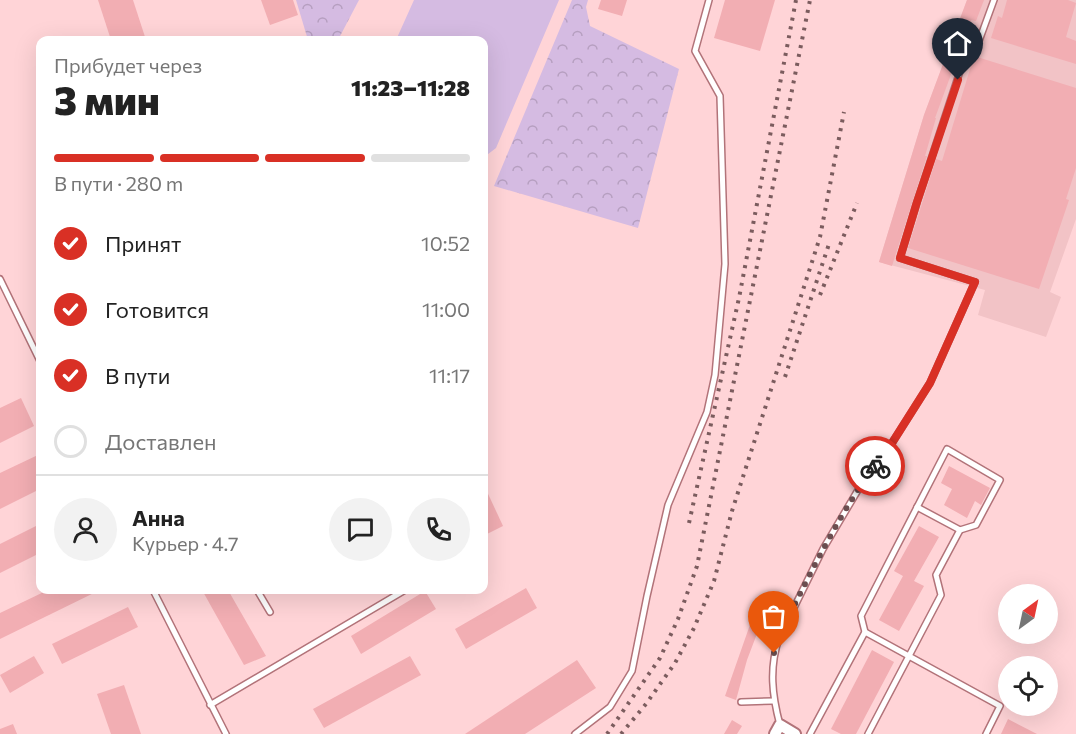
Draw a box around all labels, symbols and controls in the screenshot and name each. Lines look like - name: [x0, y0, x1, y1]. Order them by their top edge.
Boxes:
- pin: [932, 18, 983, 80]
- icon: home: [941, 27, 974, 60]
- text: Прибудет через: [54, 53, 202, 77]
- text: 11:23–11:28: [351, 74, 470, 101]
- text: 3 мин: [54, 75, 160, 123]
- text: В пути · 280 m: [54, 171, 183, 195]
- icon: check: [54, 227, 87, 260]
- text: Принят: [105, 230, 181, 257]
- text: 10:52: [421, 231, 470, 255]
- icon: check: [54, 293, 87, 326]
- text: Готовится: [105, 296, 209, 323]
- text: 11:00: [422, 297, 470, 321]
- icon: check: [54, 359, 87, 392]
- text: В пути: [105, 362, 170, 389]
- text: 11:17: [429, 363, 470, 387]
- text: Доставлен: [105, 428, 217, 455]
- courier: [845, 436, 905, 496]
- icon: bike: [859, 450, 892, 483]
- button: person: [54, 498, 117, 561]
- button: chat: [329, 498, 392, 561]
- button: phone: [407, 498, 470, 561]
- text: Анна: [132, 504, 185, 531]
- text: Курьер · 4.7: [132, 531, 239, 555]
- north arrow: [998, 584, 1058, 644]
- map controls: [998, 584, 1058, 716]
- pin: [748, 591, 799, 653]
- icon: bag: [757, 600, 790, 633]
- button: locate: [998, 656, 1058, 716]

